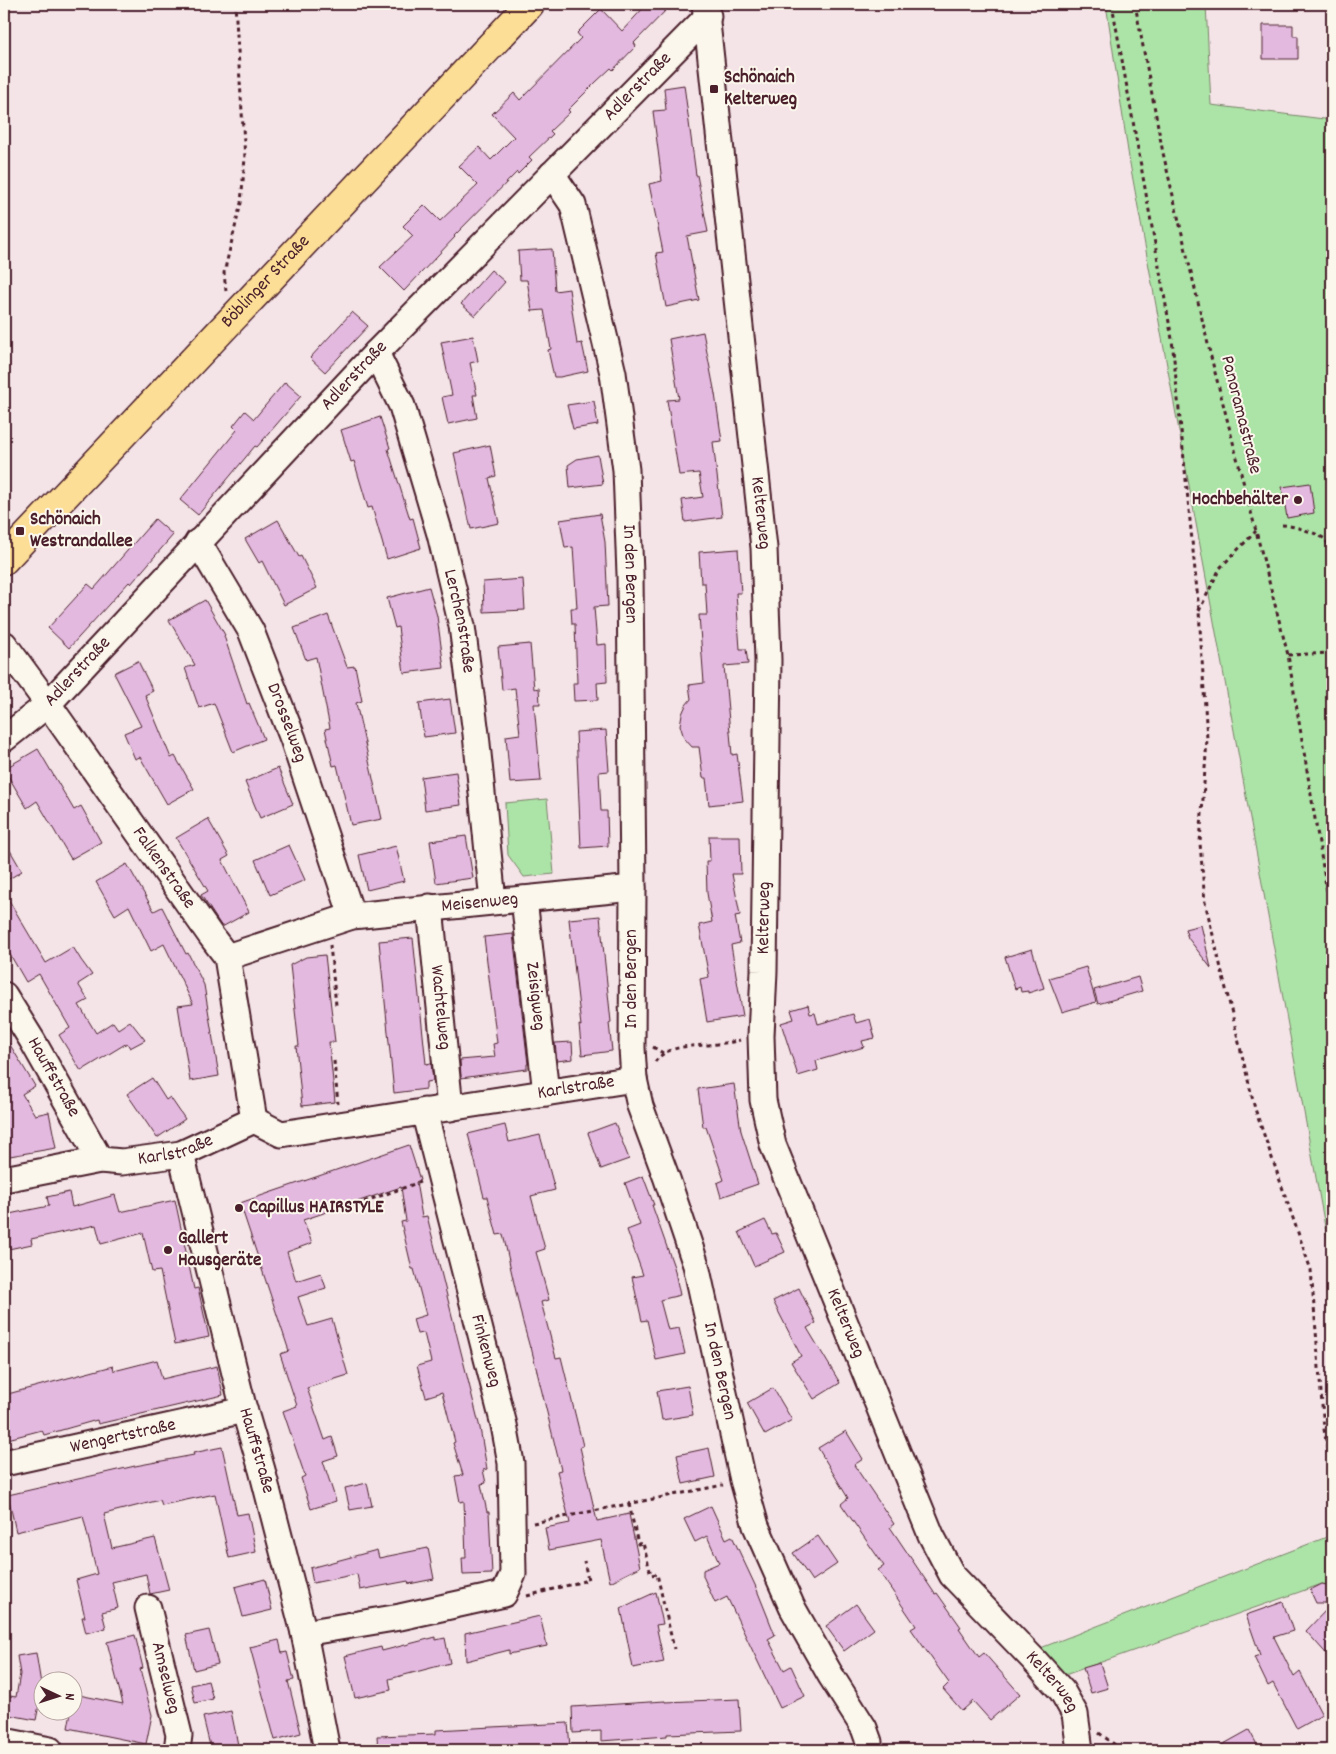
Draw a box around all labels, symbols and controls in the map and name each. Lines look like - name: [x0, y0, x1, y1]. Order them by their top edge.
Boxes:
- street label: Adlerstraße: [598, 46, 678, 128]
- place label: Schönaich Kelterweg: [724, 65, 797, 114]
- marker: Schönaich Kelterweg: [708, 83, 720, 95]
- street label: Böblinger Straße: [215, 229, 317, 335]
- street label: Adlerstraße: [315, 335, 394, 417]
- street label: Panoramastraße: [1212, 353, 1268, 477]
- street label: Kelterweg: [743, 475, 778, 551]
- place label: Hochbehälter: [1192, 487, 1289, 514]
- marker: Hochbehälter: [1292, 494, 1304, 506]
- place label: Schönaich Westrandallee: [30, 507, 133, 556]
- street label: In den Bergen: [615, 524, 644, 624]
- marker: Schönaich Westrandallee: [14, 525, 26, 537]
- street label: Lerchenstraße: [435, 567, 481, 675]
- street label: Adlerstraße: [38, 631, 118, 713]
- street label: Drosselweg: [259, 679, 313, 766]
- street label: Falkenstraße: [125, 821, 202, 915]
- street label: Kelterweg: [751, 881, 779, 955]
- street label: Meisenweg: [440, 886, 520, 921]
- street label: In den Bergen: [619, 929, 646, 1029]
- street label: Zeisigweg: [518, 961, 552, 1032]
- street label: Wachtelweg: [422, 964, 458, 1051]
- street label: Hauffstraße: [20, 1032, 87, 1122]
- street label: Karlstraße: [536, 1069, 616, 1107]
- street label: Karlstraße: [136, 1127, 218, 1173]
- place label: Capillus HAIRSTYLE: [249, 1195, 384, 1222]
- marker: Capillus HAIRSTYLE: [233, 1202, 245, 1214]
- place label: Gallert Hausgeräte: [178, 1226, 261, 1275]
- marker: Gallert Hausgeräte: [162, 1244, 174, 1256]
- street label: Kelterweg: [819, 1284, 872, 1362]
- street label: Finkenweg: [462, 1311, 508, 1391]
- street label: In den Bergen: [695, 1320, 743, 1423]
- street label: Hauffstraße: [231, 1404, 281, 1496]
- street label: Wengertstraße: [68, 1412, 178, 1461]
- street label: Amselweg: [143, 1639, 187, 1717]
- street label: Kelterweg: [1019, 1645, 1085, 1718]
- north arrow: [32, 1672, 82, 1722]
- text: N: [59, 1693, 79, 1701]

